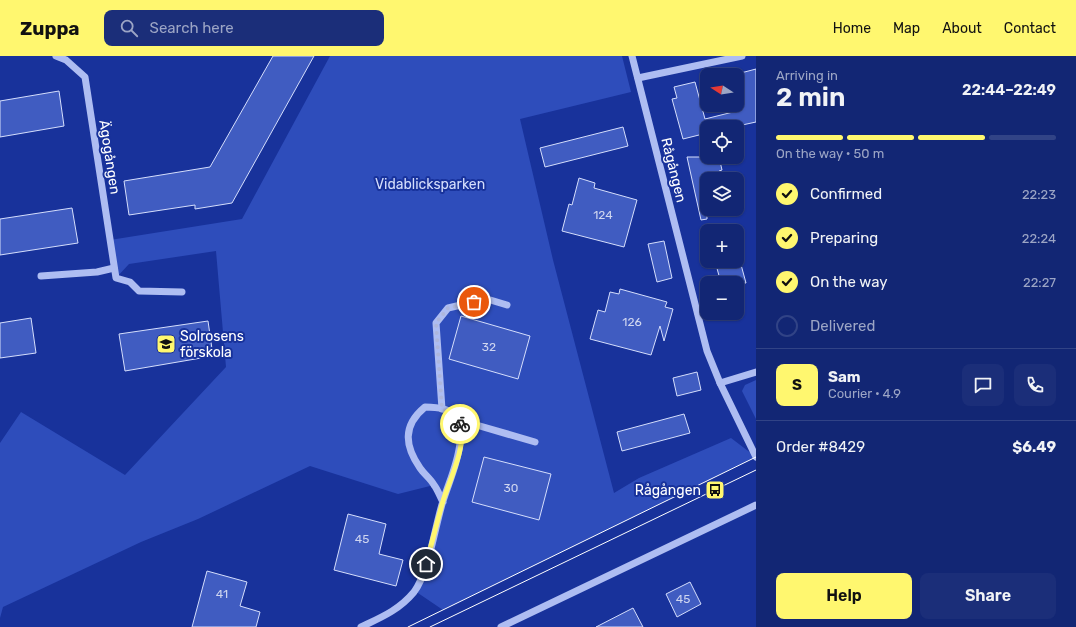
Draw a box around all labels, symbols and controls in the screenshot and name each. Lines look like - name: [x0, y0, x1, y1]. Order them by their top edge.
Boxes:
- search box: [104, 10, 384, 46]
- text: Zuppa: [20, 17, 80, 40]
- icon: search: [118, 17, 140, 39]
- text: Search here: [150, 19, 234, 37]
- text: Home: [833, 20, 871, 37]
- text: Map: [893, 20, 920, 37]
- text: About: [942, 20, 982, 37]
- text: Contact: [1004, 20, 1056, 37]
- north arrow: [700, 68, 744, 112]
- map controls: [700, 68, 744, 320]
- text: Arriving in: [776, 68, 838, 83]
- text: 22:44–22:49: [962, 81, 1056, 99]
- text: 2 min: [776, 82, 845, 113]
- street label: Ägogången: [95, 119, 124, 195]
- button: locate: [700, 120, 744, 164]
- street label: Rågången: [657, 136, 690, 204]
- text: On the way · 50 m: [776, 146, 884, 161]
- button: layers: [700, 172, 744, 216]
- park label: Vidablicksparken: [375, 176, 485, 193]
- icon: check: [776, 183, 798, 205]
- text: Confirmed: [810, 185, 882, 203]
- text: 22:23: [1022, 187, 1056, 202]
- house number: 124: [593, 208, 613, 222]
- button: +: [700, 224, 744, 268]
- icon: check: [776, 227, 798, 249]
- text: Preparing: [810, 229, 878, 247]
- text: 22:24: [1022, 231, 1056, 246]
- icon: check: [776, 271, 798, 293]
- text: On the way: [810, 273, 888, 291]
- text: 22:27: [1023, 275, 1056, 290]
- button: −: [700, 276, 744, 320]
- pin: [457, 285, 491, 319]
- icon: bag: [463, 291, 485, 313]
- house number: 126: [622, 315, 642, 329]
- text: Delivered: [810, 317, 875, 335]
- place label: Solrosens förskola: [180, 328, 244, 361]
- school or university icon: Solrosens förskola: [155, 333, 177, 355]
- house number: 32: [482, 340, 496, 354]
- button: chat: [962, 364, 1004, 406]
- button: phone: [1014, 364, 1056, 406]
- text: Sam: [828, 368, 861, 386]
- text: S: [792, 376, 802, 394]
- text: Courier · 4.9: [828, 386, 901, 401]
- courier: [440, 404, 480, 444]
- icon: bike: [449, 413, 471, 435]
- text: Order #8429: [776, 438, 865, 456]
- text: $6.49: [1012, 438, 1056, 456]
- bus stop icon: Rågången: [704, 479, 726, 501]
- house number: 30: [504, 481, 518, 495]
- place label: Rågången: [635, 482, 701, 499]
- house number: 45: [355, 532, 369, 546]
- pin: [409, 547, 443, 581]
- icon: home: [415, 553, 437, 575]
- button: Help: [776, 573, 912, 619]
- button: Share: [920, 573, 1056, 619]
- house number: 41: [216, 587, 228, 601]
- house number: 45: [676, 592, 690, 606]

